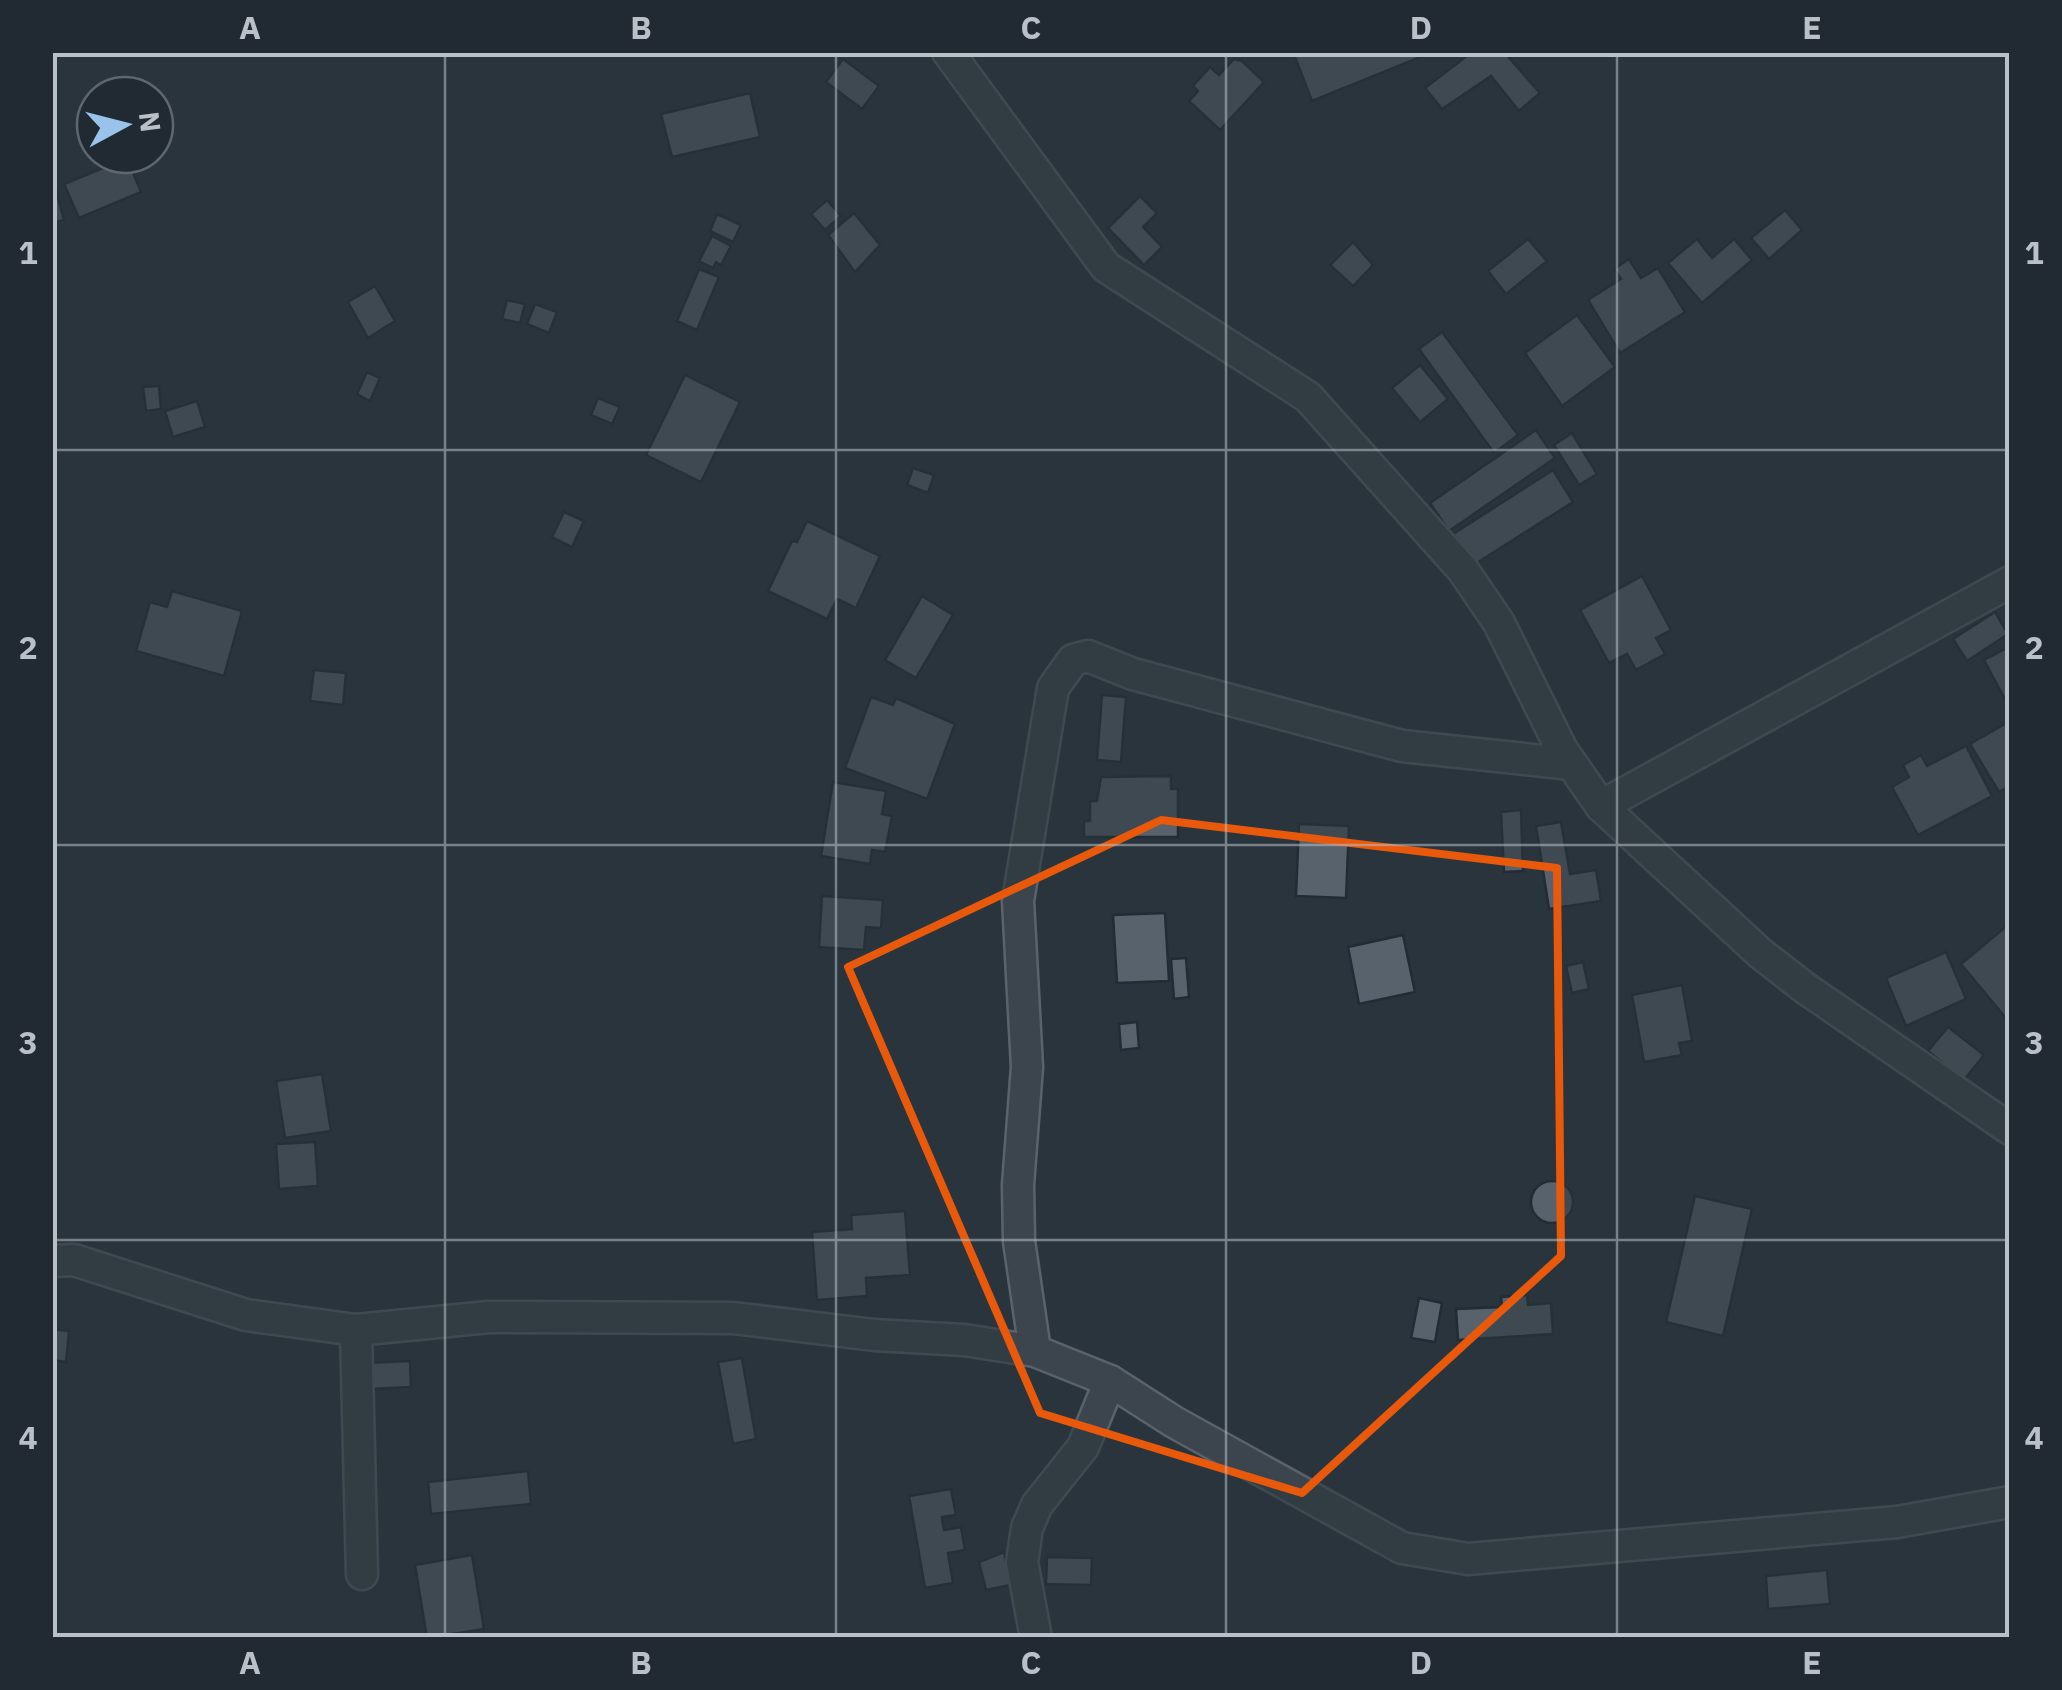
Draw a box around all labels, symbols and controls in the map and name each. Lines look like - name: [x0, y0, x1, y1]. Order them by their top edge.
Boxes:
- text: A: [239, 6, 261, 48]
- text: B: [630, 6, 652, 48]
- text: C: [1021, 6, 1041, 48]
- text: D: [1410, 6, 1432, 48]
- text: E: [1802, 6, 1822, 48]
- north arrow: [75, 75, 175, 175]
- text: N: [131, 110, 170, 134]
- text: 1: [18, 231, 38, 273]
- text: 1: [2024, 231, 2044, 273]
- text: 2: [18, 626, 38, 668]
- text: 2: [2024, 626, 2044, 668]
- text: 3: [18, 1021, 38, 1063]
- text: 3: [2024, 1021, 2044, 1063]
- text: 4: [18, 1416, 38, 1458]
- text: 4: [2024, 1416, 2044, 1458]
- text: A: [239, 1641, 261, 1683]
- text: B: [630, 1641, 652, 1683]
- text: C: [1021, 1641, 1041, 1683]
- text: D: [1410, 1641, 1432, 1683]
- text: E: [1802, 1641, 1822, 1683]

